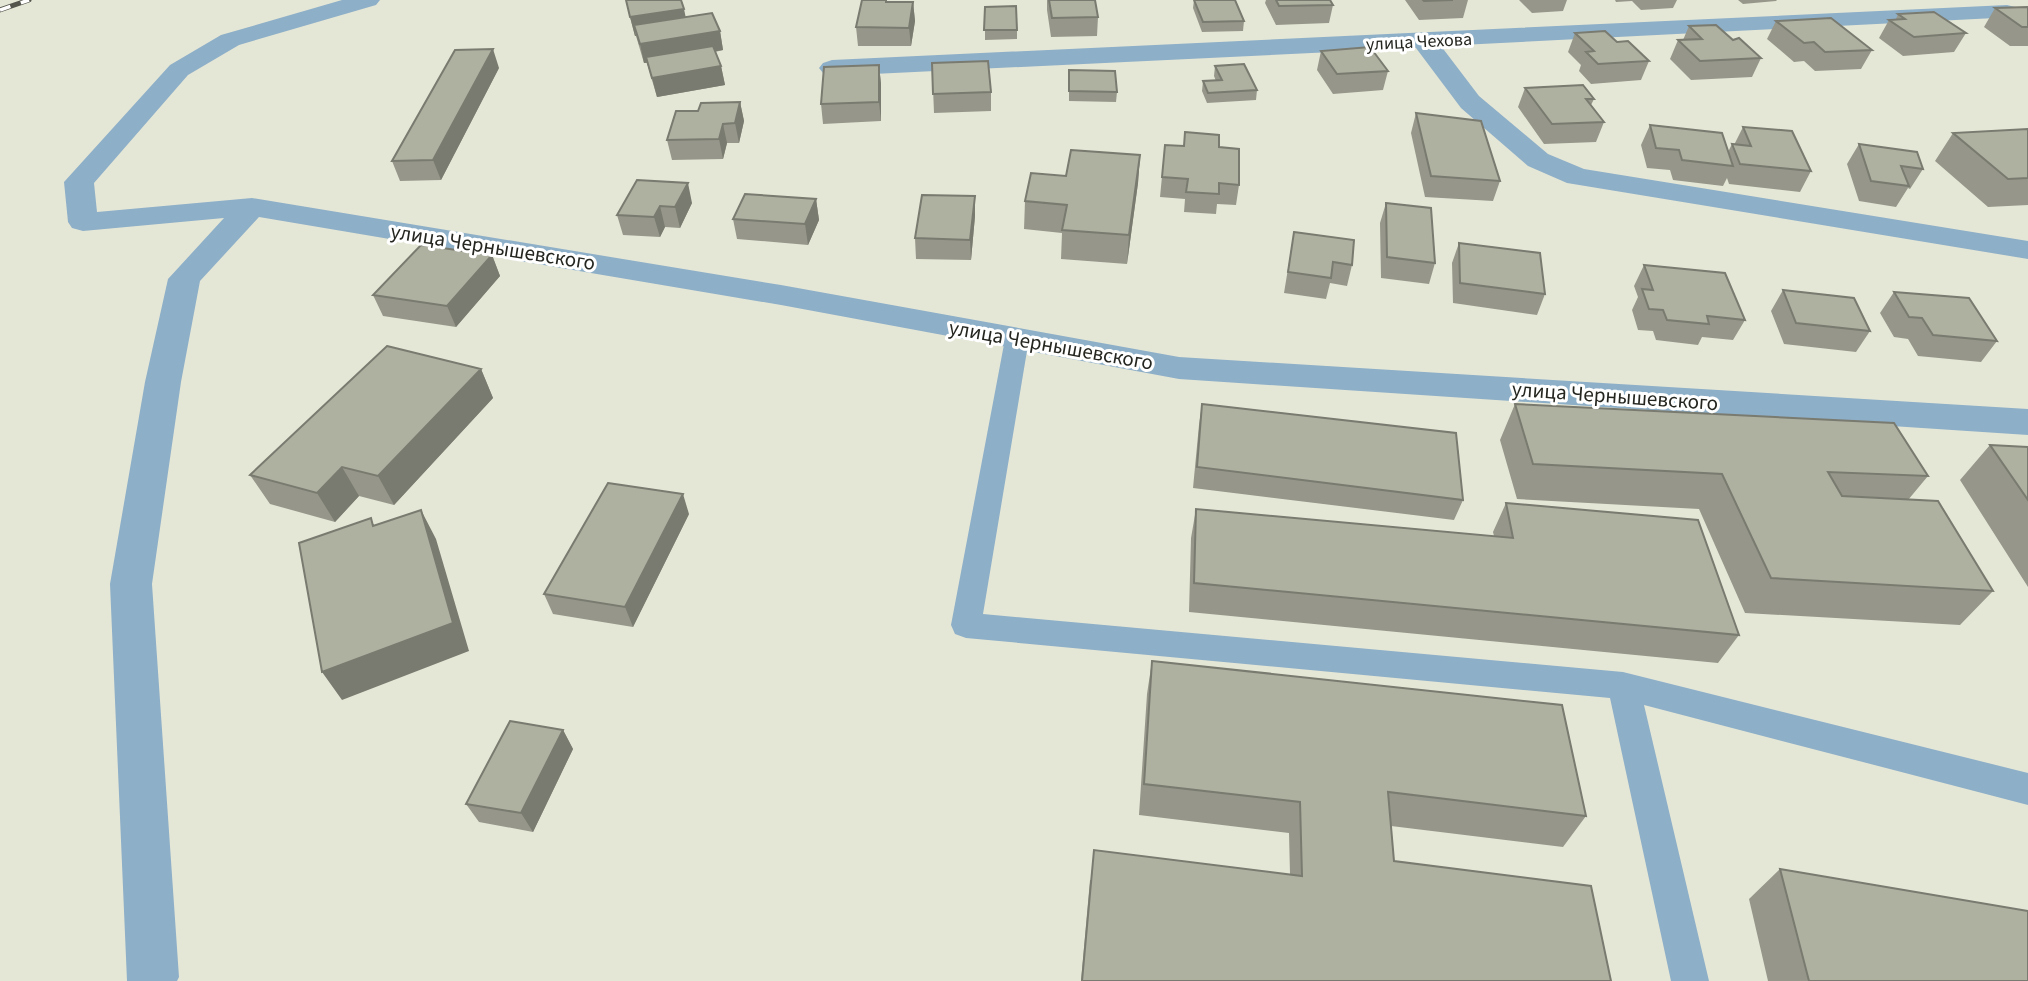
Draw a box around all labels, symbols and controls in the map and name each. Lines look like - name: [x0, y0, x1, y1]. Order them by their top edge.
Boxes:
- street label: улица Чехова: [1365, 27, 1473, 57]
- street label: улица Чернышевского: [389, 216, 597, 278]
- street label: улица Чернышевского: [947, 312, 1155, 378]
- street label: улица Чернышевского: [1511, 374, 1719, 418]

